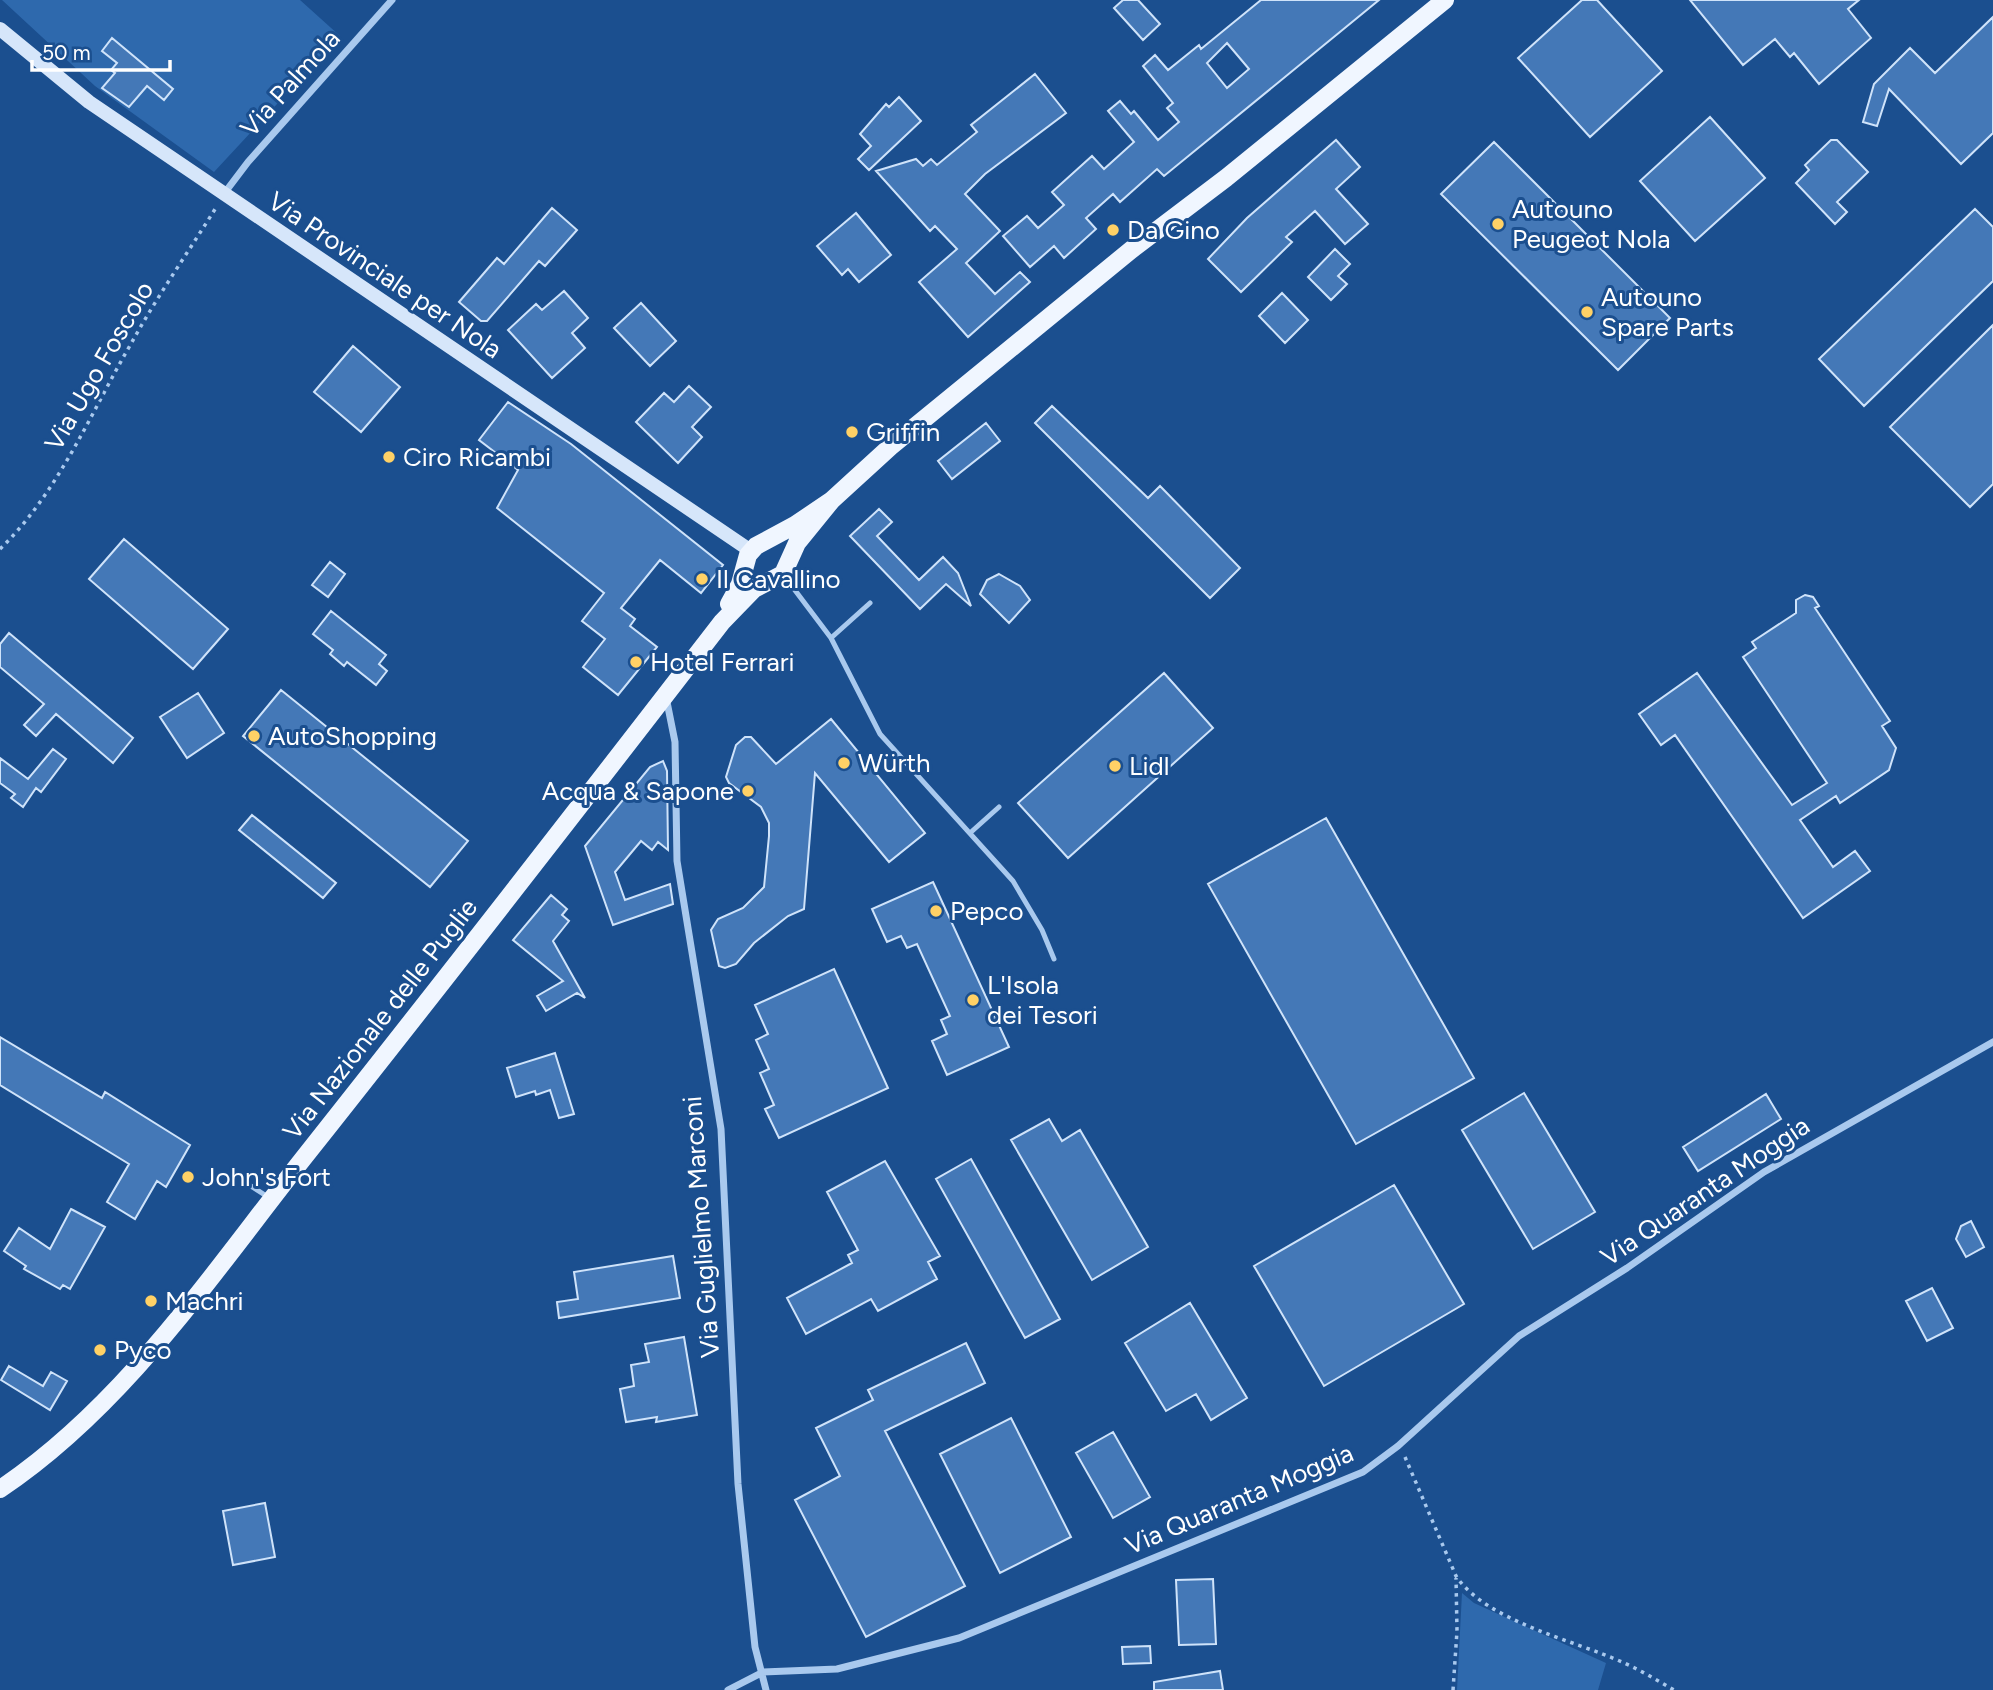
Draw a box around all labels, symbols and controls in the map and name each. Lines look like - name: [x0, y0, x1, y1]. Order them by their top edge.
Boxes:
- street label: Via Palmola: [233, 23, 347, 143]
- scale bar: [32, 28, 170, 72]
- text: 50 m: [42, 40, 91, 65]
- street label: Via Provinciale per Nola: [262, 185, 508, 365]
- place label: Autouno Peugeot Nola: [1512, 193, 1670, 255]
- place label: Da Gino: [1127, 214, 1220, 246]
- marker: Autouno Peugeot Nola: [1490, 216, 1506, 232]
- marker: Da Gino: [1105, 222, 1121, 238]
- street label: Via Ugo Foscolo: [38, 276, 160, 456]
- place label: Autouno Spare Parts: [1601, 281, 1734, 343]
- marker: Autouno Spare Parts: [1579, 304, 1595, 320]
- place label: Griffin: [866, 416, 940, 448]
- marker: Griffin: [844, 424, 860, 440]
- place label: Ciro Ricambi: [403, 441, 551, 473]
- marker: Ciro Ricambi: [381, 449, 397, 465]
- place label: Il Cavallino: [716, 563, 841, 595]
- marker: Il Cavallino: [694, 571, 710, 587]
- place label: Hotel Ferrari: [650, 646, 795, 678]
- marker: Hotel Ferrari: [628, 654, 644, 670]
- place label: AutoShopping: [268, 720, 437, 752]
- marker: AutoShopping: [246, 728, 262, 744]
- place label: Würth: [858, 747, 931, 779]
- place label: Lidl: [1129, 750, 1170, 782]
- marker: Würth: [836, 755, 852, 771]
- marker: Lidl: [1107, 758, 1123, 774]
- place label: Acqua & Sapone: [542, 775, 734, 807]
- marker: Acqua & Sapone: [740, 783, 756, 799]
- street label: Via Nazionale delle Puglie: [276, 892, 484, 1146]
- place label: Pepco: [950, 895, 1024, 927]
- marker: Pepco: [928, 903, 944, 919]
- place label: L'Isola dei Tesori: [987, 969, 1098, 1031]
- marker: L'Isola dei Tesori: [965, 992, 981, 1008]
- street label: Via Guglielmo Marconi: [676, 1095, 726, 1359]
- street label: Via Quaranta Moggia: [1595, 1109, 1815, 1273]
- place label: John's Fort: [202, 1161, 331, 1193]
- marker: John's Fort: [180, 1169, 196, 1185]
- place label: Machri: [165, 1285, 244, 1317]
- marker: Machri: [143, 1293, 159, 1309]
- place label: Pyco: [114, 1334, 172, 1366]
- marker: Pyco: [92, 1342, 108, 1358]
- street label: Via Quaranta Moggia: [1120, 1436, 1358, 1562]

